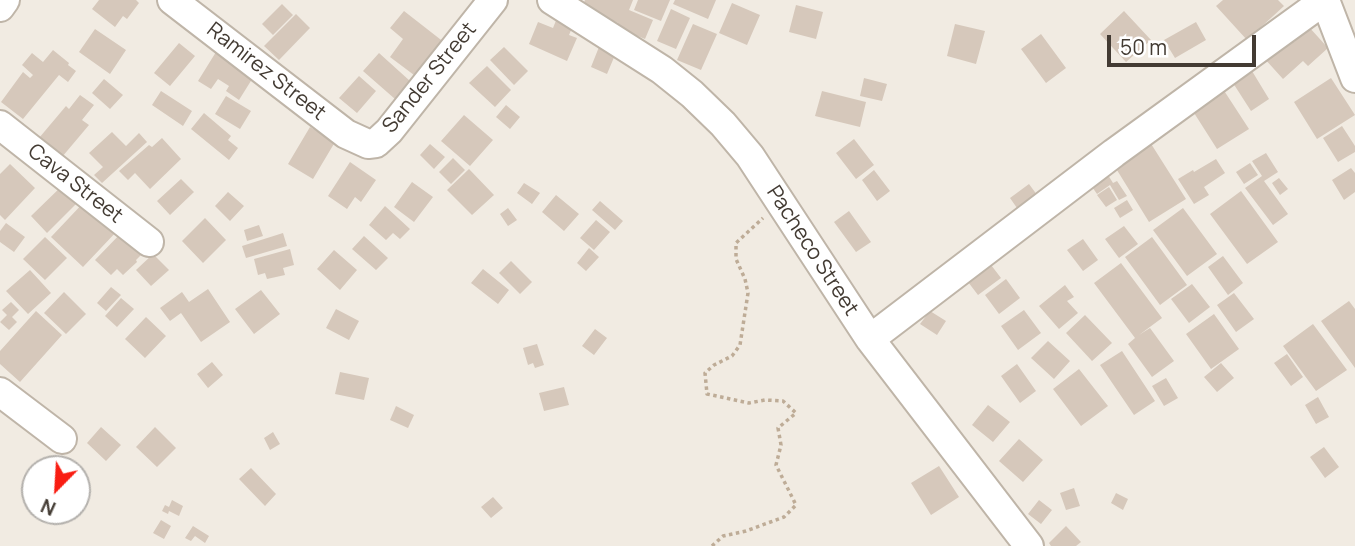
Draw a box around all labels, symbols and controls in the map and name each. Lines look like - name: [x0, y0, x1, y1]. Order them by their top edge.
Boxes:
- street label: Ramirez Street: [201, 18, 331, 126]
- street label: Sander Street: [378, 18, 482, 138]
- scale bar: [1110, 21, 1259, 65]
- text: 50 m: [1120, 33, 1167, 61]
- street label: Cava Street: [22, 139, 128, 229]
- street label: Pacheco Street: [761, 181, 863, 321]
- north arrow: [21, 455, 91, 525]
- text: N: [37, 493, 60, 522]

